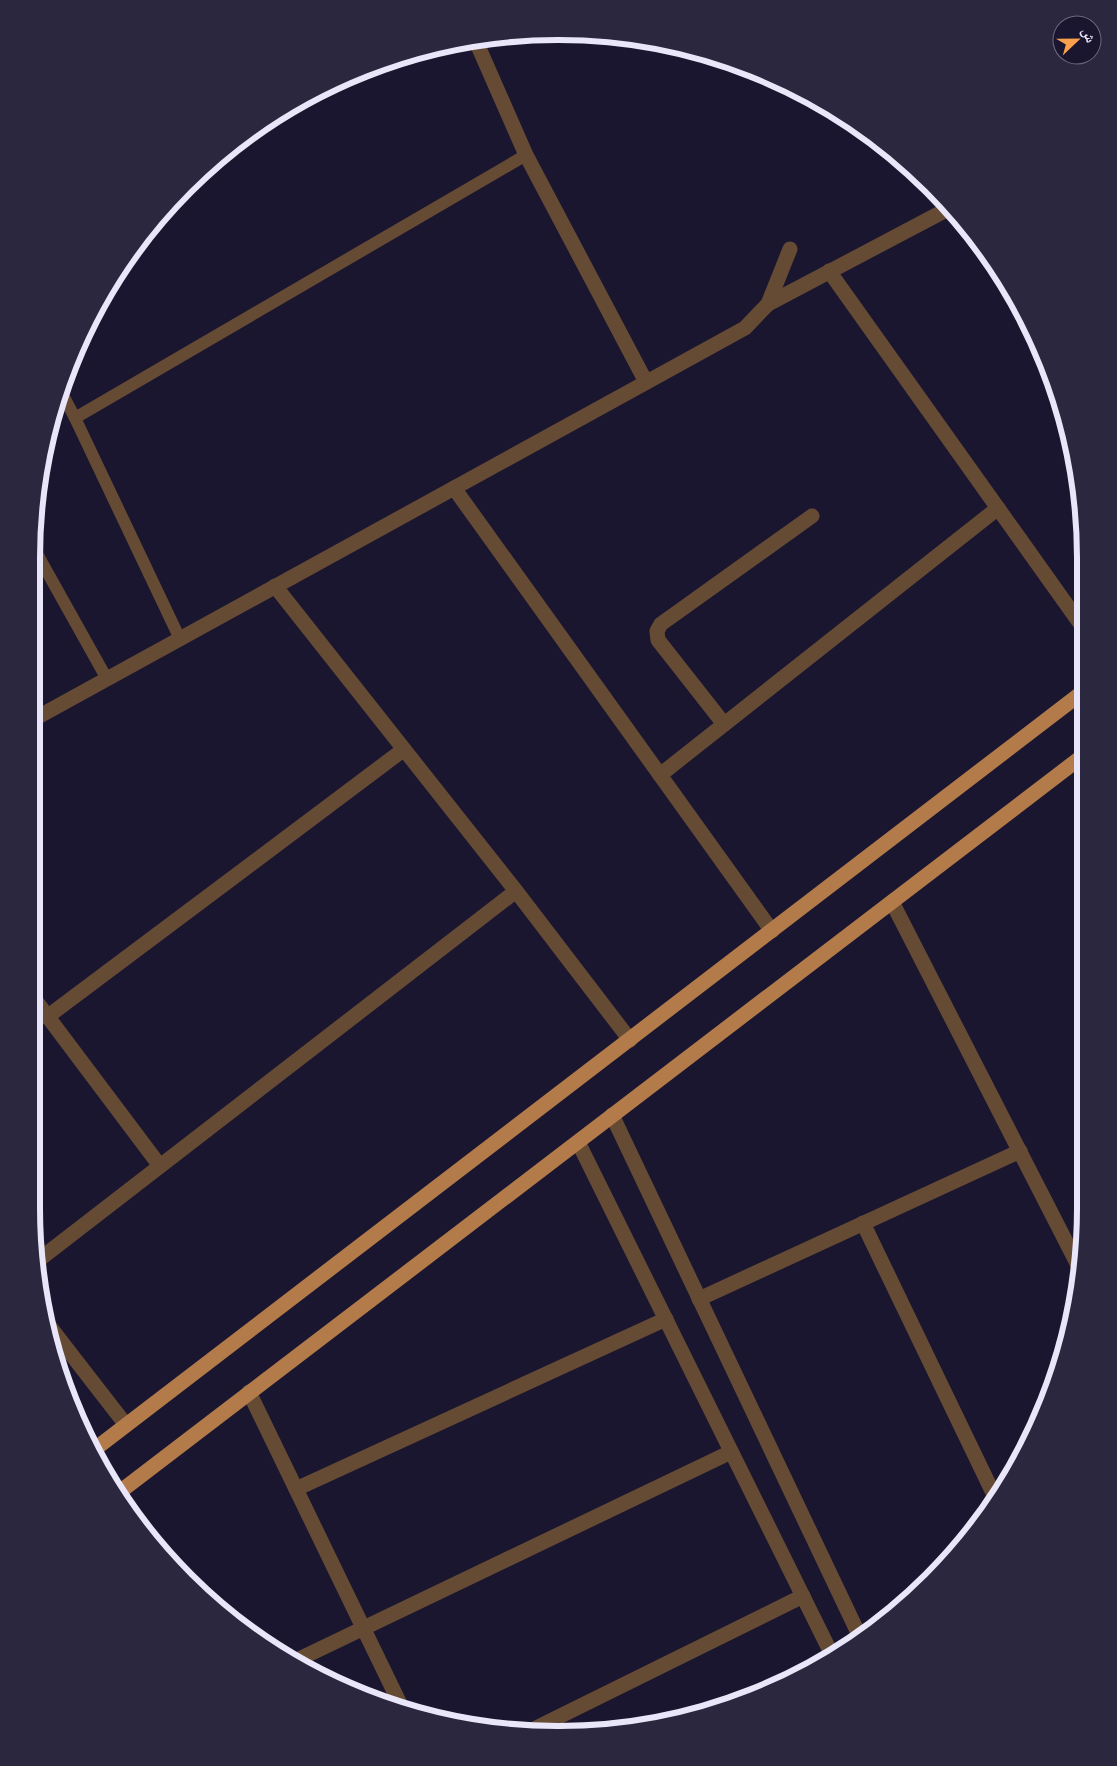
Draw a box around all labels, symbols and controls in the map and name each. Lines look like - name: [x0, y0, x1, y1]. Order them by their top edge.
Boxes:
- north arrow: [1052, 15, 1102, 65]
- text: ش: [1078, 25, 1099, 46]

